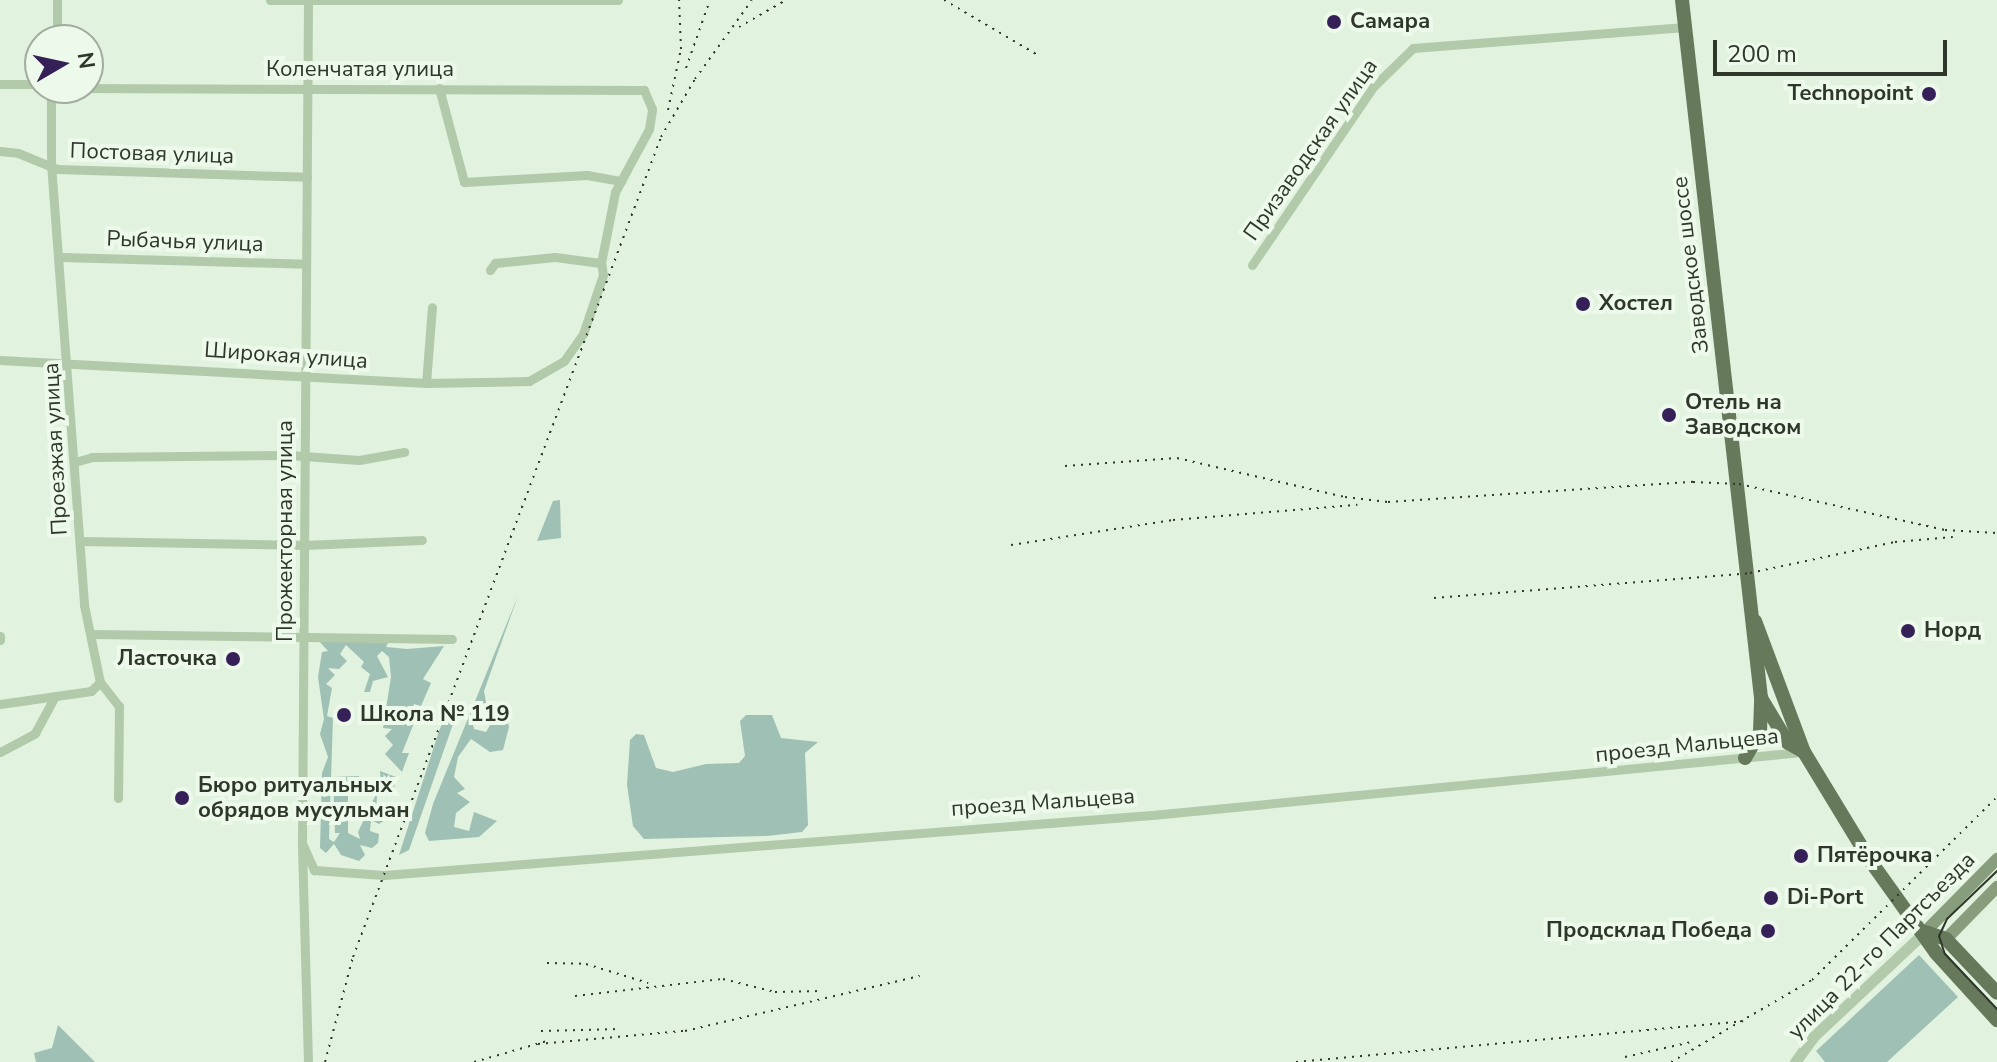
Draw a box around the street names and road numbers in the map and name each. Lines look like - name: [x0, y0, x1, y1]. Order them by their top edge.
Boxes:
- street label: Призаводская улица: [1238, 54, 1384, 246]
- street label: Коленчатая улица: [266, 57, 454, 83]
- street label: Постовая улица: [69, 138, 235, 170]
- street label: Заводское шоссе: [1667, 175, 1715, 355]
- street label: Рыбачья улица: [106, 226, 264, 258]
- street label: Широкая улица: [203, 337, 369, 375]
- street label: Проезжая улица: [38, 362, 74, 536]
- street label: Прожекторная улица: [273, 420, 299, 642]
- street label: проезд Мальцева: [1594, 723, 1780, 769]
- street label: проезд Мальцева: [950, 783, 1136, 823]
- street label: улица 22-го Партсъезда: [1783, 847, 1981, 1045]

